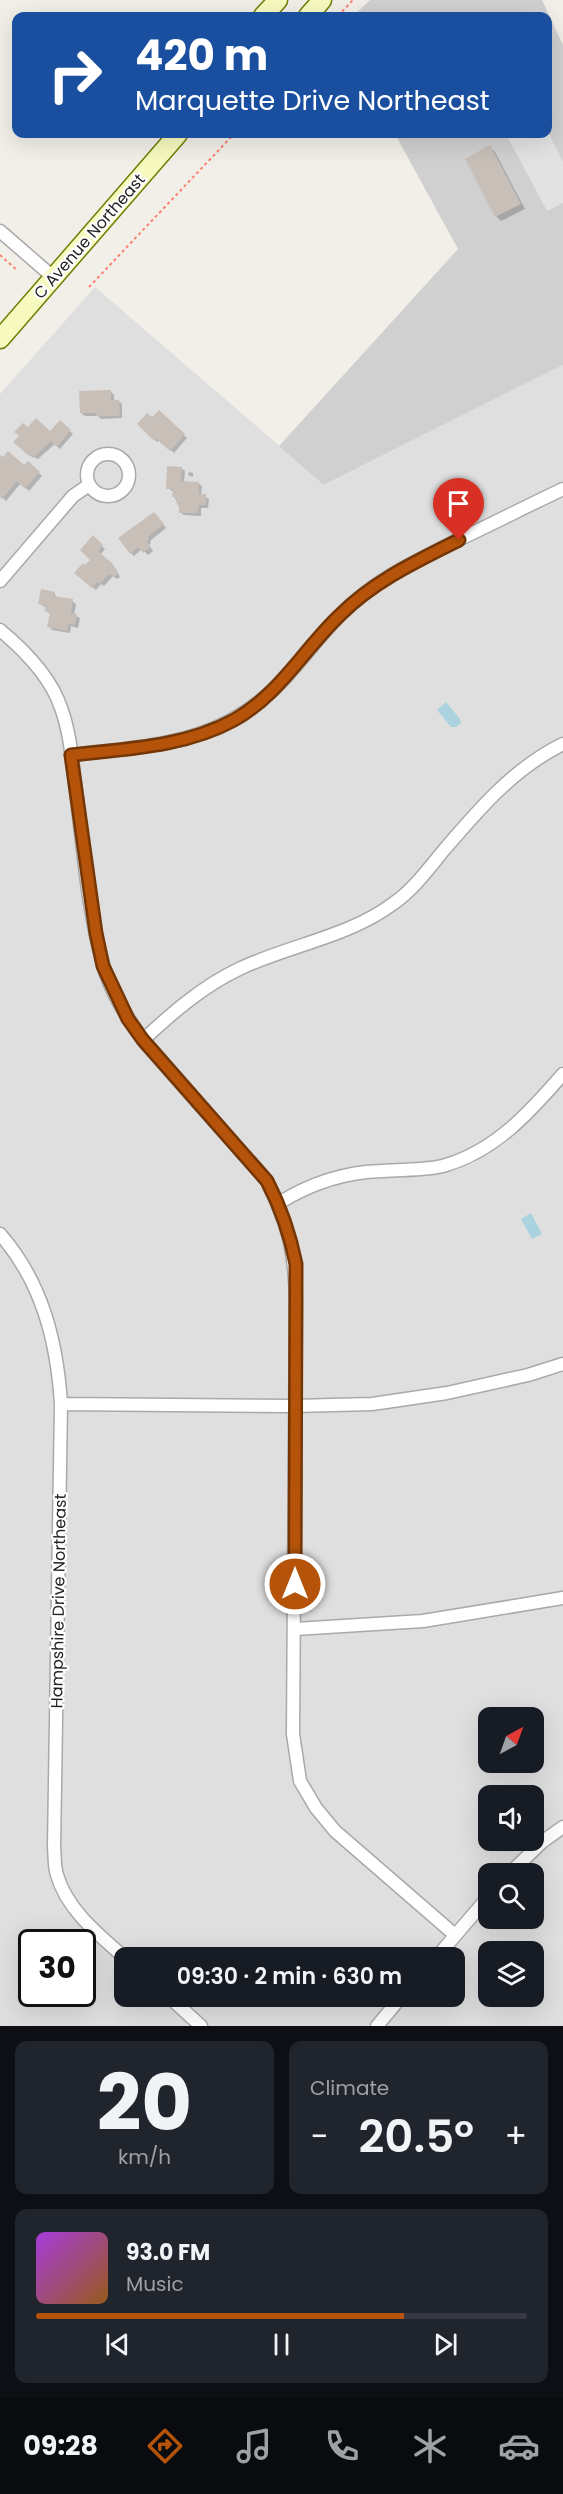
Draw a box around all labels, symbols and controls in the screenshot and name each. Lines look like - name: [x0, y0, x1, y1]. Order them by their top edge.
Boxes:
- text: 420 m: [135, 26, 268, 85]
- icon: right: [36, 36, 114, 114]
- text: Marquette Drive Northeast: [135, 82, 490, 119]
- street label: C Avenue Northeast: [28, 169, 150, 304]
- pin: [433, 478, 484, 540]
- icon: arrive: [442, 487, 475, 520]
- street label: Hampshire Drive Northeast: [45, 1493, 72, 1709]
- position arrow: [263, 1552, 327, 1616]
- north arrow: [478, 1707, 544, 1773]
- map controls: [478, 1707, 544, 2007]
- button: sound: [478, 1785, 544, 1851]
- button: search: [478, 1863, 544, 1929]
- speed limit sign: 30: [18, 1929, 96, 2007]
- button: layers: [478, 1941, 544, 2007]
- text: 09:30 · 2 min · 630 m: [177, 1961, 402, 1992]
- text: 20: [97, 2048, 192, 2157]
- text: Climate: [310, 2074, 389, 2102]
- text: 20.5°: [359, 2105, 474, 2168]
- text: −: [310, 2113, 328, 2160]
- text: +: [504, 2113, 527, 2160]
- text: km/h: [118, 2143, 171, 2171]
- text: 93.0 FM: [126, 2237, 210, 2268]
- text: Music: [126, 2270, 184, 2298]
- icon: previous: [101, 2328, 134, 2361]
- icon: pause: [265, 2328, 298, 2361]
- icon: next: [429, 2328, 462, 2361]
- icon: directions: [144, 2425, 186, 2467]
- icon: music: [233, 2425, 275, 2467]
- icon: phone: [321, 2425, 363, 2467]
- icon: climate: [409, 2425, 451, 2467]
- icon: car: [498, 2425, 540, 2467]
- text: 09:28: [23, 2427, 98, 2464]

